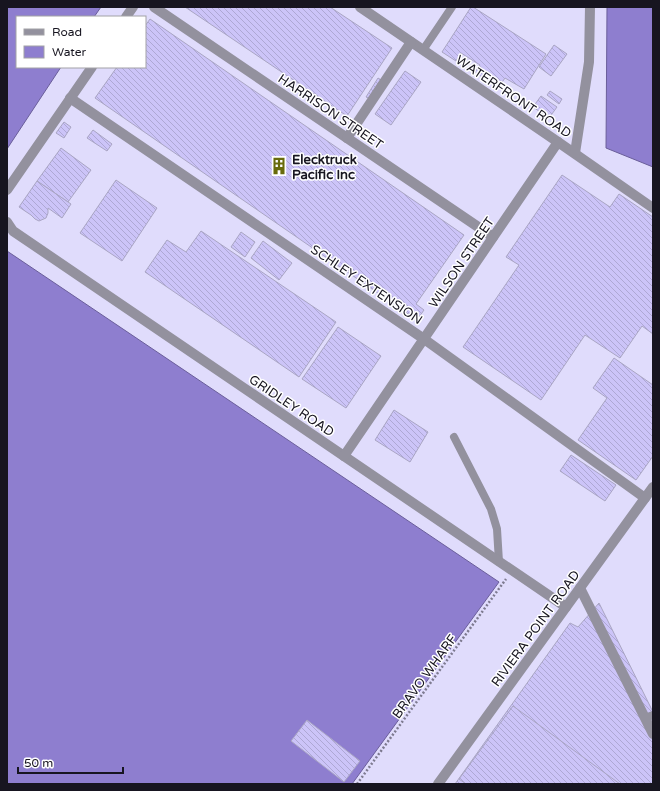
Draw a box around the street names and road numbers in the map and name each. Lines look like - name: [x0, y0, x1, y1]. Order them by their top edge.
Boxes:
- street label: WATERFRONT ROAD: [453, 52, 574, 142]
- street label: HARRISON STREET: [275, 71, 386, 153]
- street label: WILSON STREET: [426, 214, 498, 311]
- street label: SCHLEY EXTENSION: [308, 242, 425, 328]
- street label: GRIDLEY ROAD: [246, 371, 337, 440]
- street label: RIVIERA POINT ROAD: [488, 567, 584, 690]
- street label: BRAVO WHARF: [389, 631, 461, 722]

